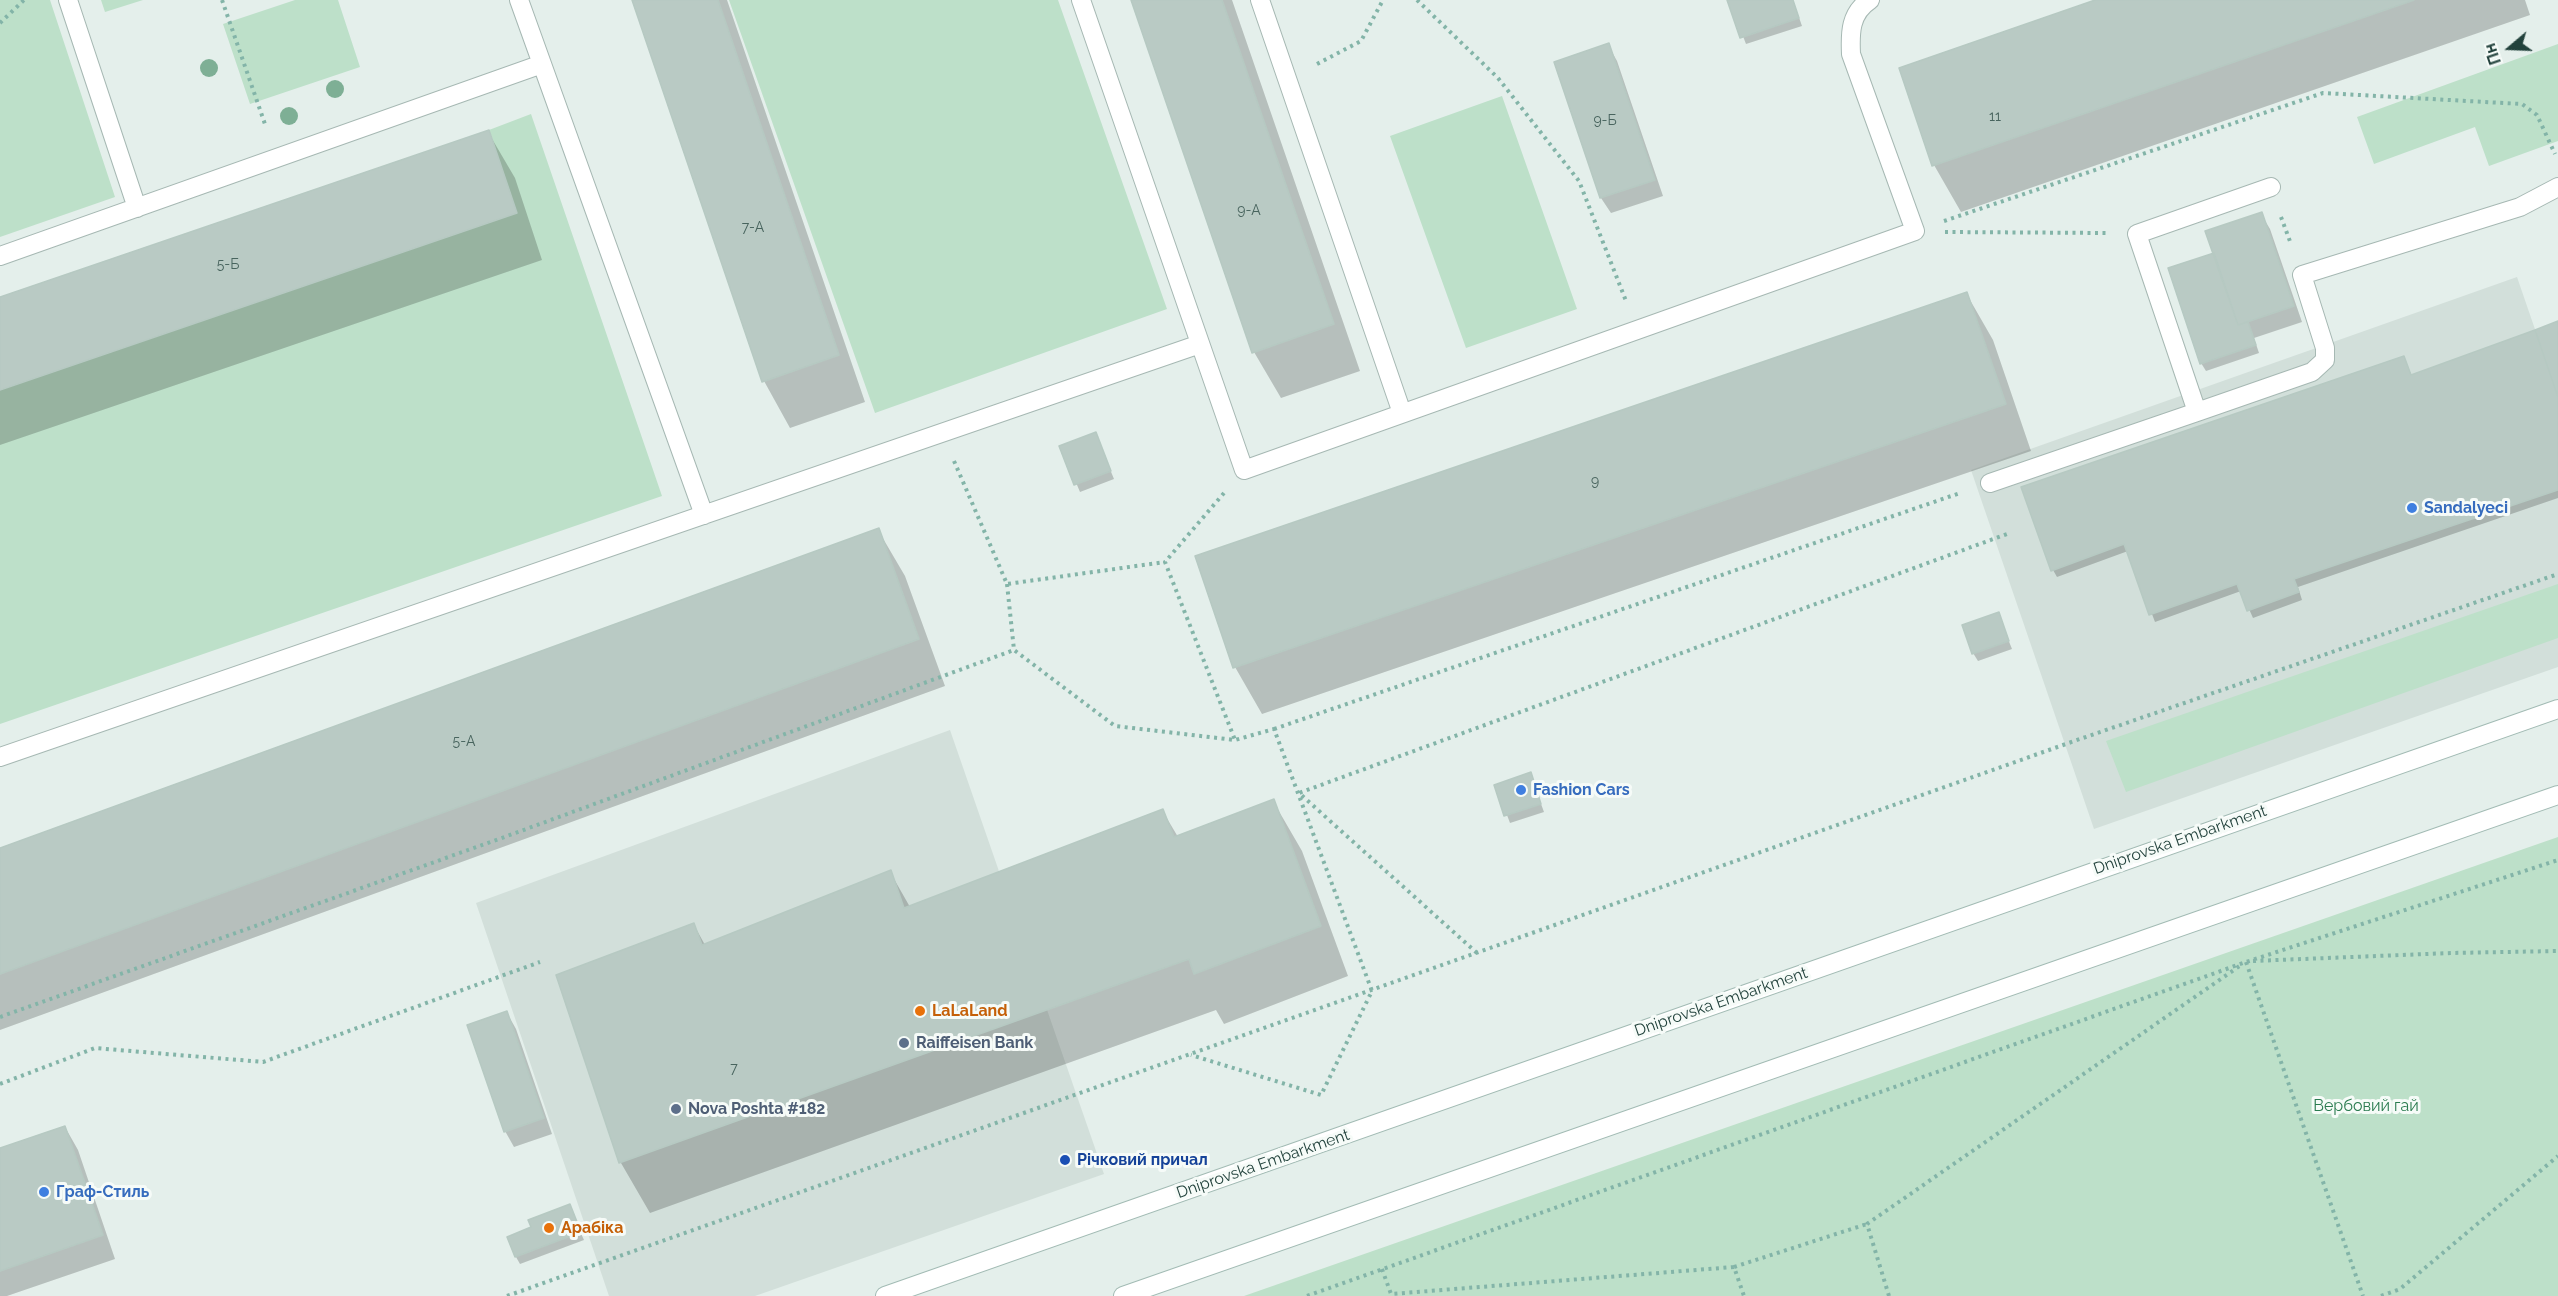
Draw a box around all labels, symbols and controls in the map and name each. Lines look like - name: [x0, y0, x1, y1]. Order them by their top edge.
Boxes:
- north arrow: [2480, 18, 2540, 78]
- text: Пн: [2480, 41, 2505, 67]
- house number: 11: [1989, 109, 2001, 125]
- house number: 9-Б: [1593, 113, 1617, 129]
- house number: 9-А: [1237, 203, 1261, 219]
- house number: 7-А: [742, 220, 764, 236]
- house number: 5-Б: [217, 257, 239, 273]
- house number: 9: [1591, 474, 1599, 490]
- place label: Sandalyeci: [2424, 498, 2508, 518]
- marker: Sandalyeci: [2405, 501, 2419, 515]
- house number: 5-А: [453, 734, 475, 750]
- place label: Fashion Cars: [1533, 780, 1630, 800]
- marker: Fashion Cars: [1514, 783, 1528, 797]
- street label: Dniprovska Embarkment: [2091, 801, 2269, 879]
- street label: Dniprovska Embarkment: [1632, 963, 1810, 1041]
- place label: LaLaLand: [932, 1001, 1008, 1021]
- marker: LaLaLand: [913, 1004, 927, 1018]
- place label: Raiffeisen Bank: [916, 1033, 1033, 1053]
- marker: Raiffeisen Bank: [897, 1036, 911, 1050]
- house number: 7: [730, 1061, 738, 1077]
- park label: Вербовий гай: [2313, 1096, 2419, 1116]
- place label: Nova Poshta #182: [688, 1099, 825, 1119]
- marker: Nova Poshta #182: [669, 1102, 683, 1116]
- street label: Dniprovska Embarkment: [1174, 1125, 1352, 1203]
- place label: Річковий причал: [1077, 1150, 1208, 1170]
- marker: Річковий причал: [1058, 1153, 1072, 1167]
- place label: Граф-Стиль: [56, 1182, 149, 1202]
- marker: Граф-Стиль: [37, 1185, 51, 1199]
- place label: Арабіка: [561, 1218, 623, 1238]
- marker: Арабіка: [542, 1221, 556, 1235]

